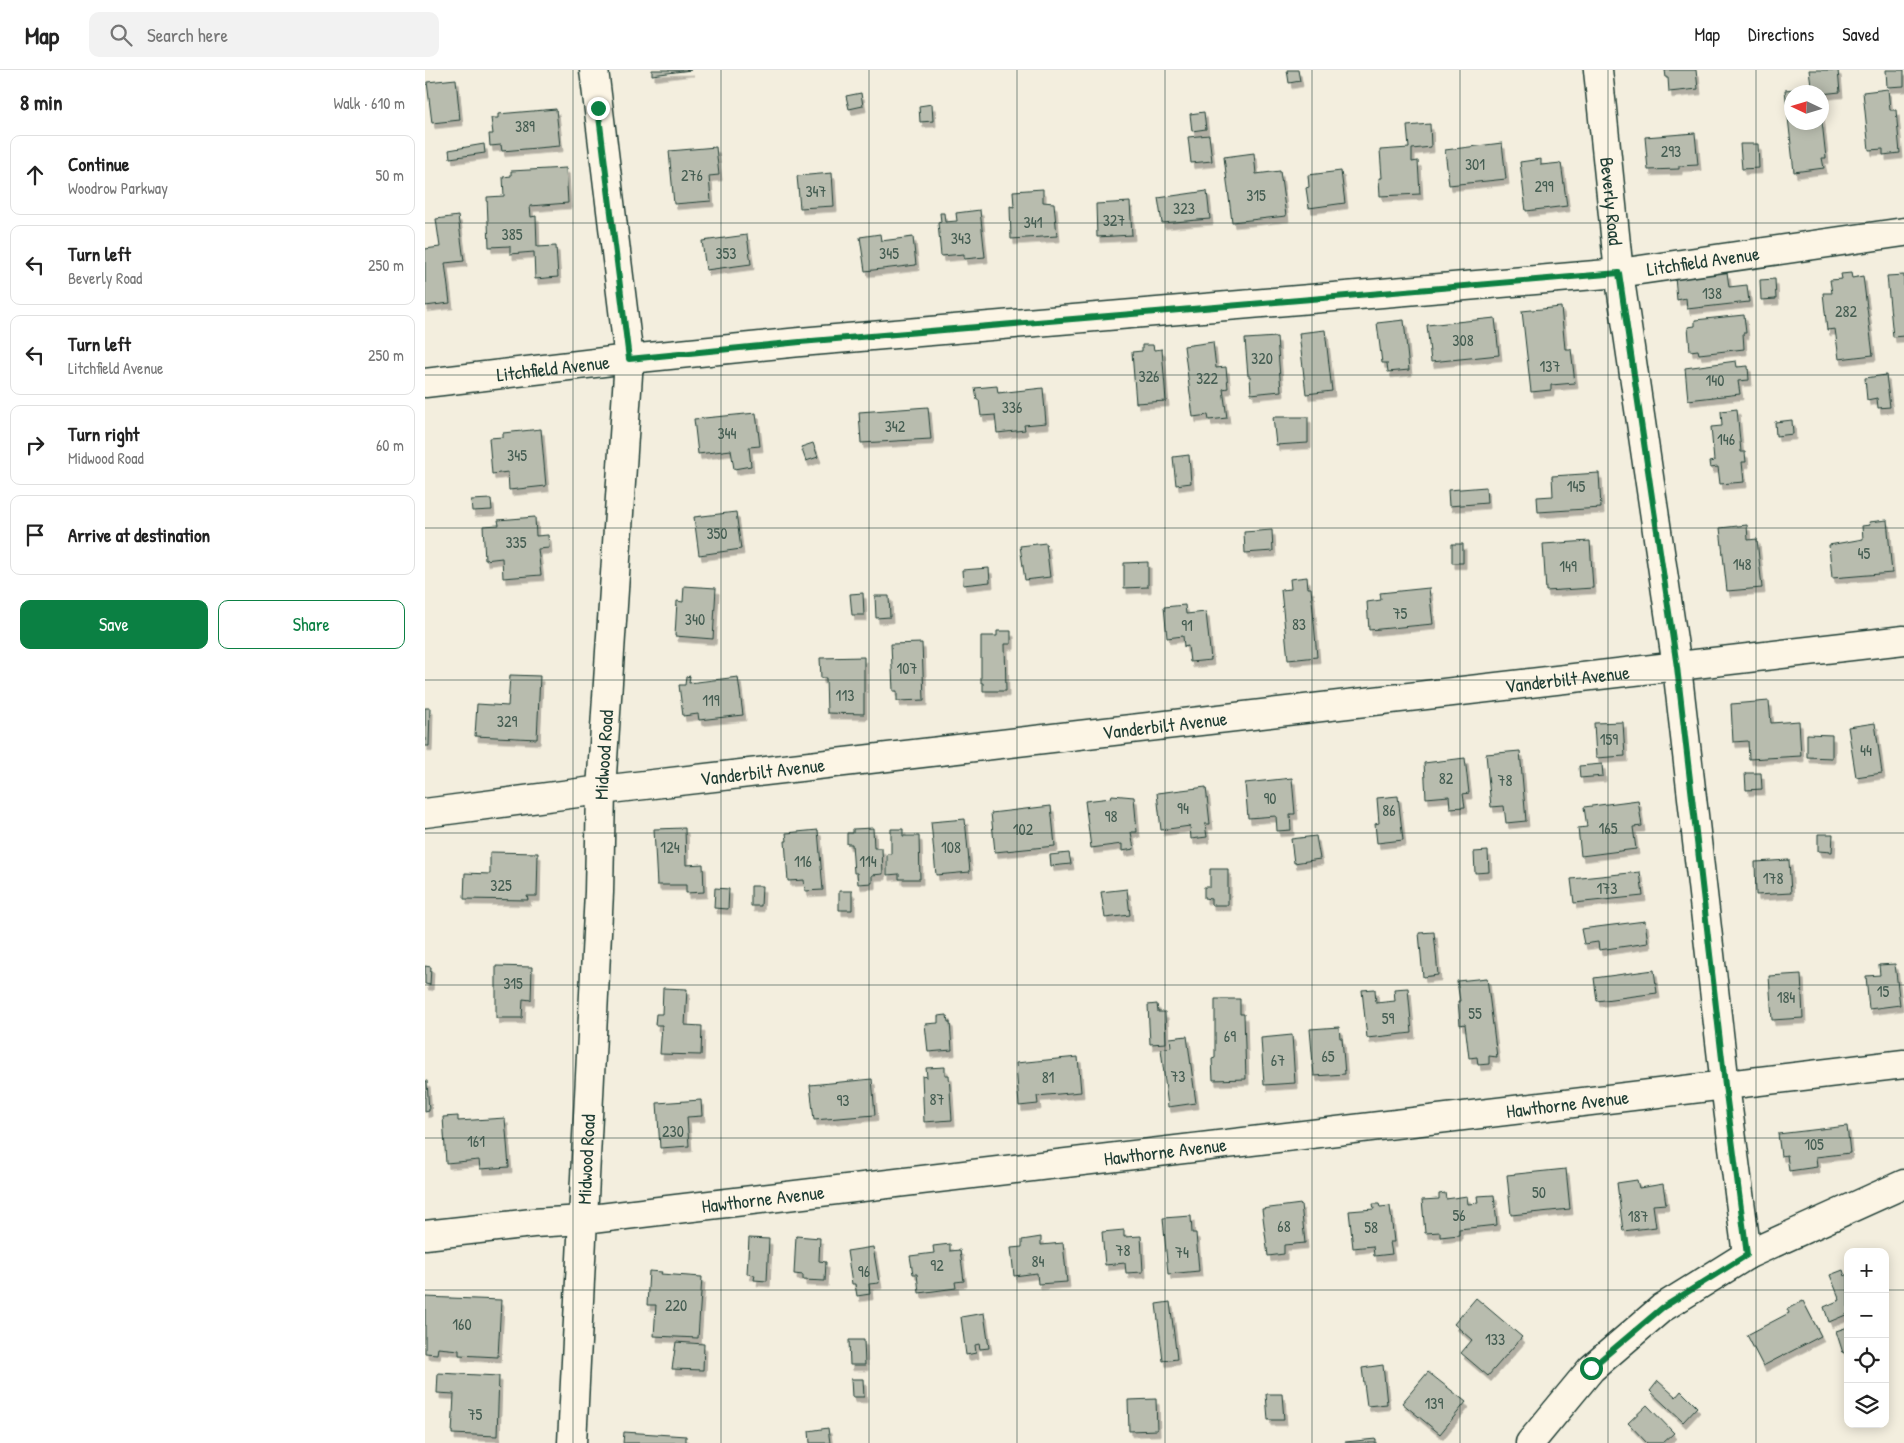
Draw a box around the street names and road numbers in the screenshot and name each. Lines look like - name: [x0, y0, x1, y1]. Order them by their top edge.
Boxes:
- street label: Beverly Road: [1594, 156, 1629, 247]
- street label: Litchfield Avenue: [1645, 240, 1761, 282]
- street label: Litchfield Avenue: [495, 348, 611, 387]
- street label: Vanderbilt Avenue: [1503, 659, 1631, 699]
- street label: Vanderbilt Avenue: [1101, 705, 1229, 745]
- street label: Midwood Road: [588, 708, 619, 800]
- street label: Vanderbilt Avenue: [699, 751, 827, 791]
- street label: Hawthorne Avenue: [1505, 1084, 1631, 1124]
- street label: Midwood Road: [571, 1113, 601, 1205]
- street label: Hawthorne Avenue: [1102, 1131, 1228, 1171]
- street label: Hawthorne Avenue: [700, 1179, 826, 1219]

